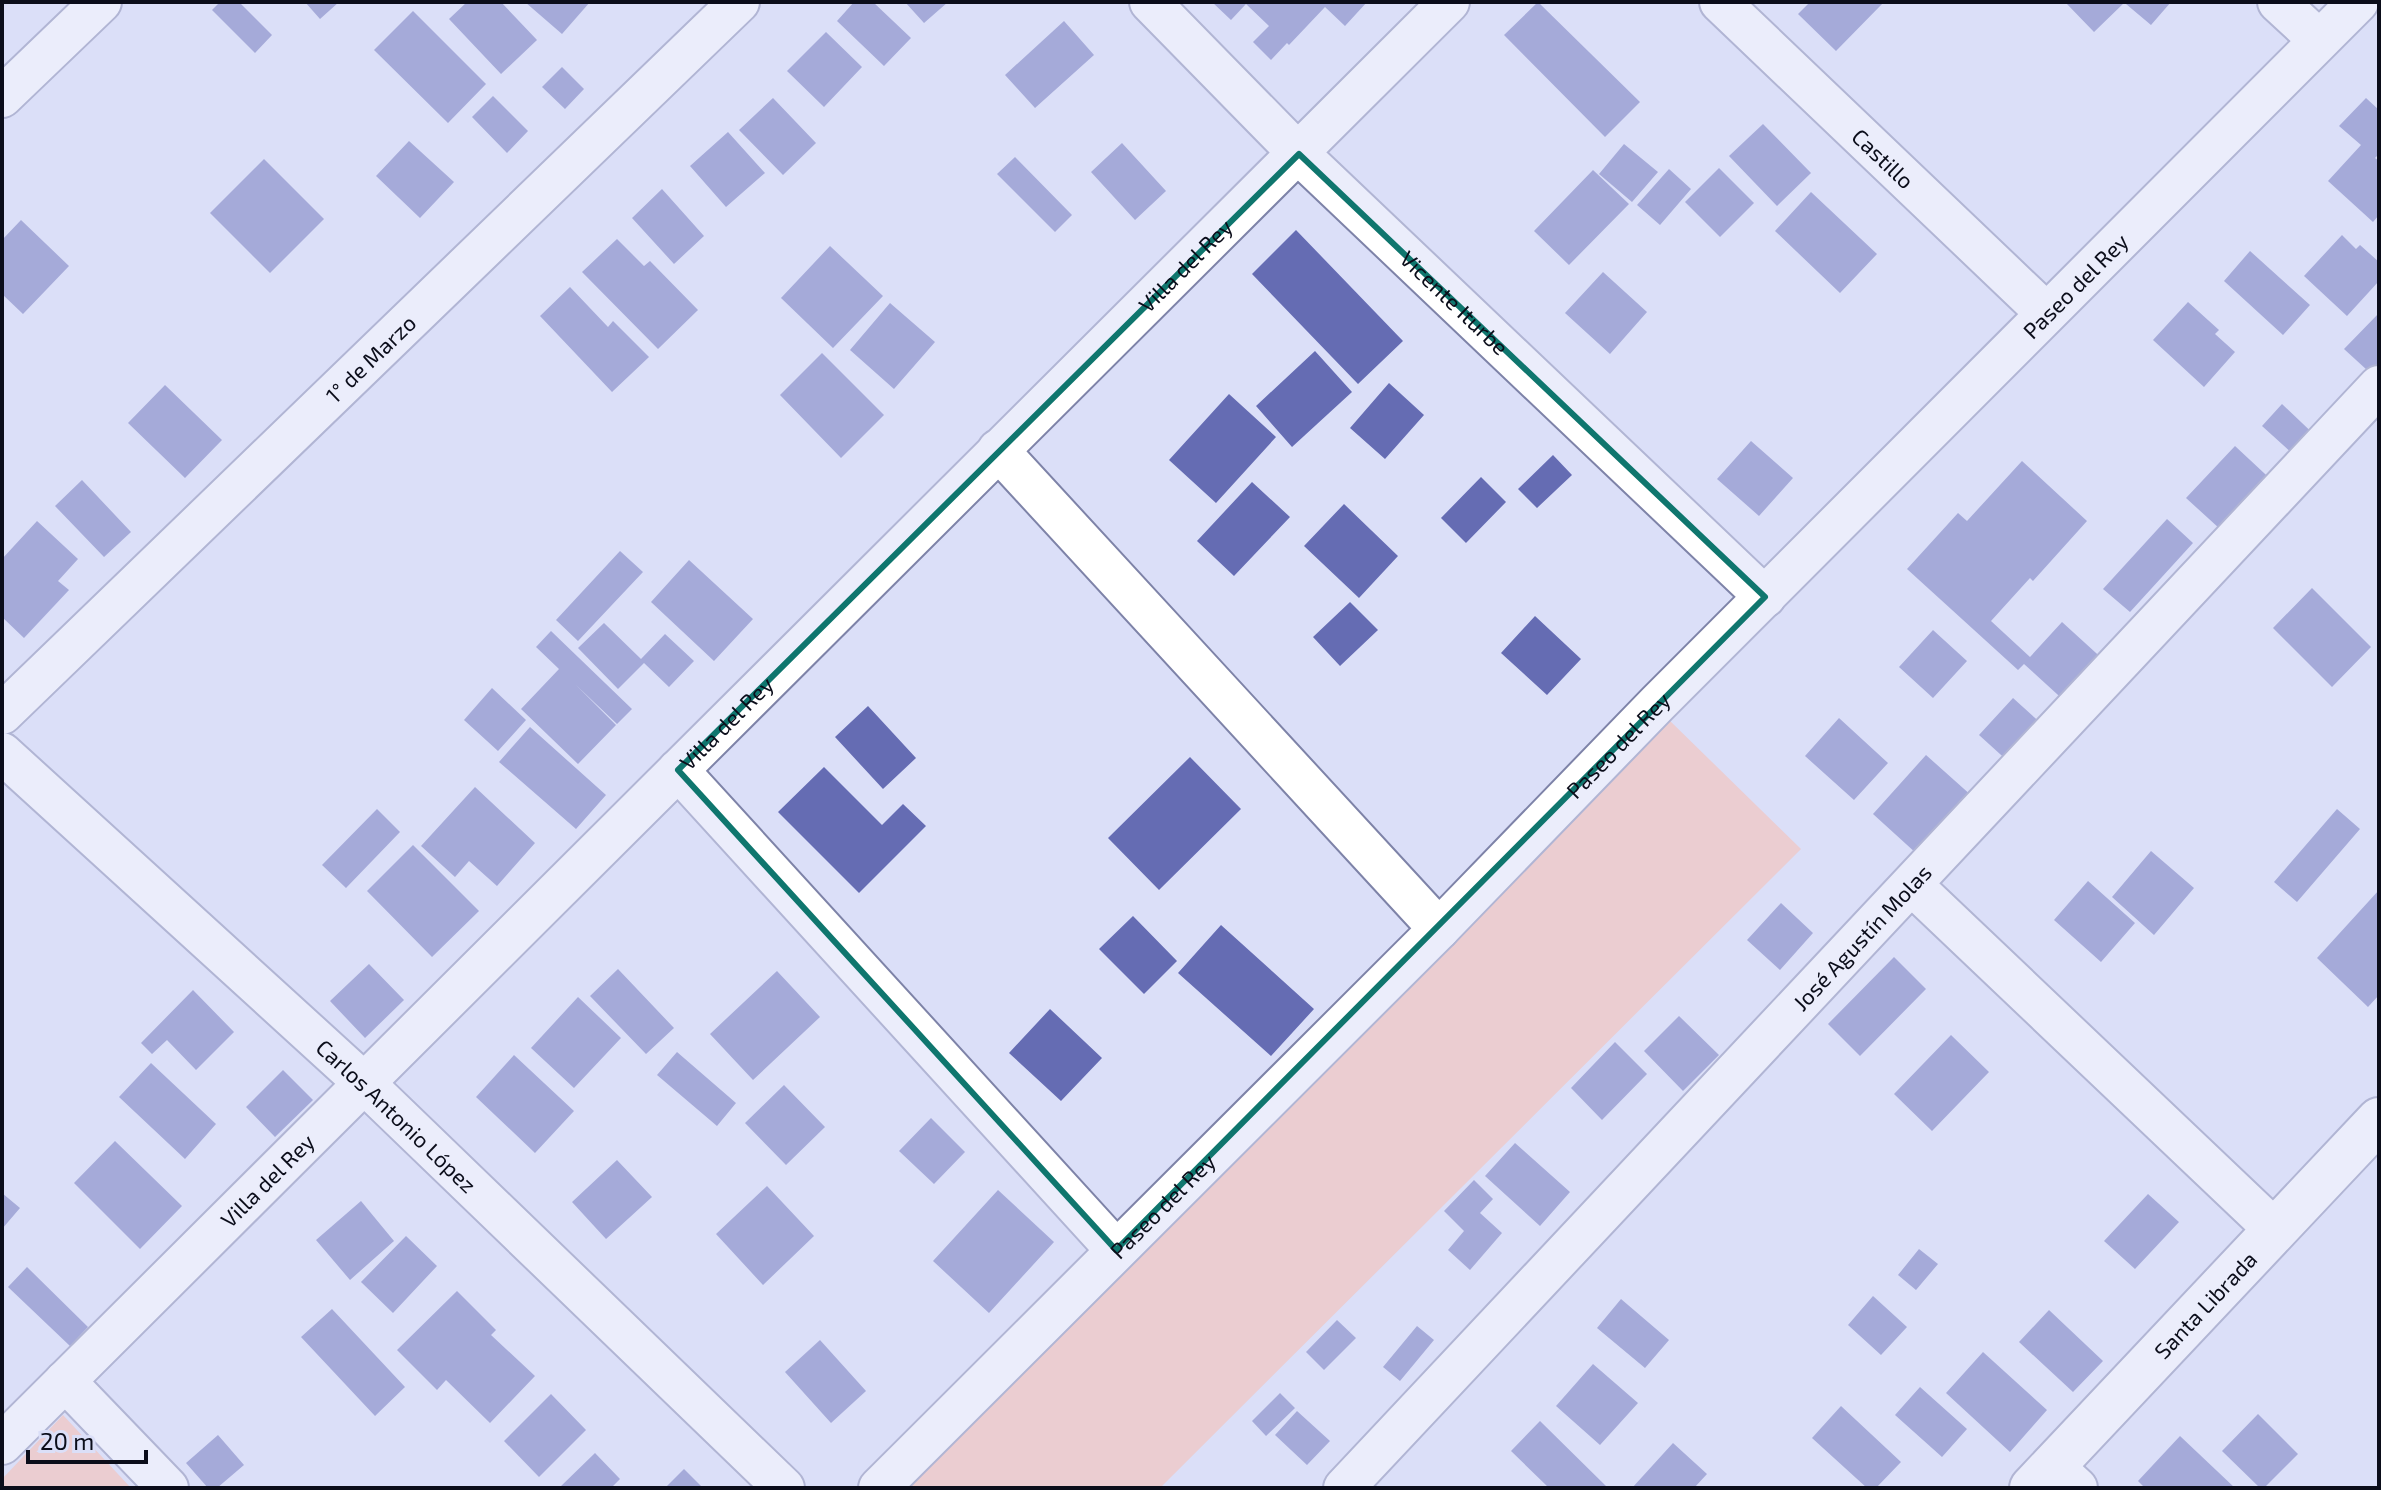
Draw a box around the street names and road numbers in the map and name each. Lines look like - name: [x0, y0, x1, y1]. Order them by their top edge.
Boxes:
- street label: Castillo: [1847, 123, 1920, 193]
- street label: Villa del Rey: [1133, 213, 1237, 317]
- street label: Paseo del Rey: [2017, 227, 2133, 343]
- street label: Vicente Iturbe: [1396, 245, 1514, 360]
- street label: 1° de Marzo: [320, 309, 421, 408]
- street label: Villa del Rey: [674, 670, 778, 775]
- street label: Paseo del Rey: [1560, 686, 1675, 803]
- street label: José Agustín Molas: [1787, 859, 1936, 1015]
- street label: Carlos Antonio López: [311, 1034, 482, 1198]
- street label: Villa del Rey: [215, 1128, 319, 1232]
- street label: Paseo del Rey: [1104, 1147, 1220, 1263]
- street label: Santa Librada: [2148, 1246, 2262, 1364]

